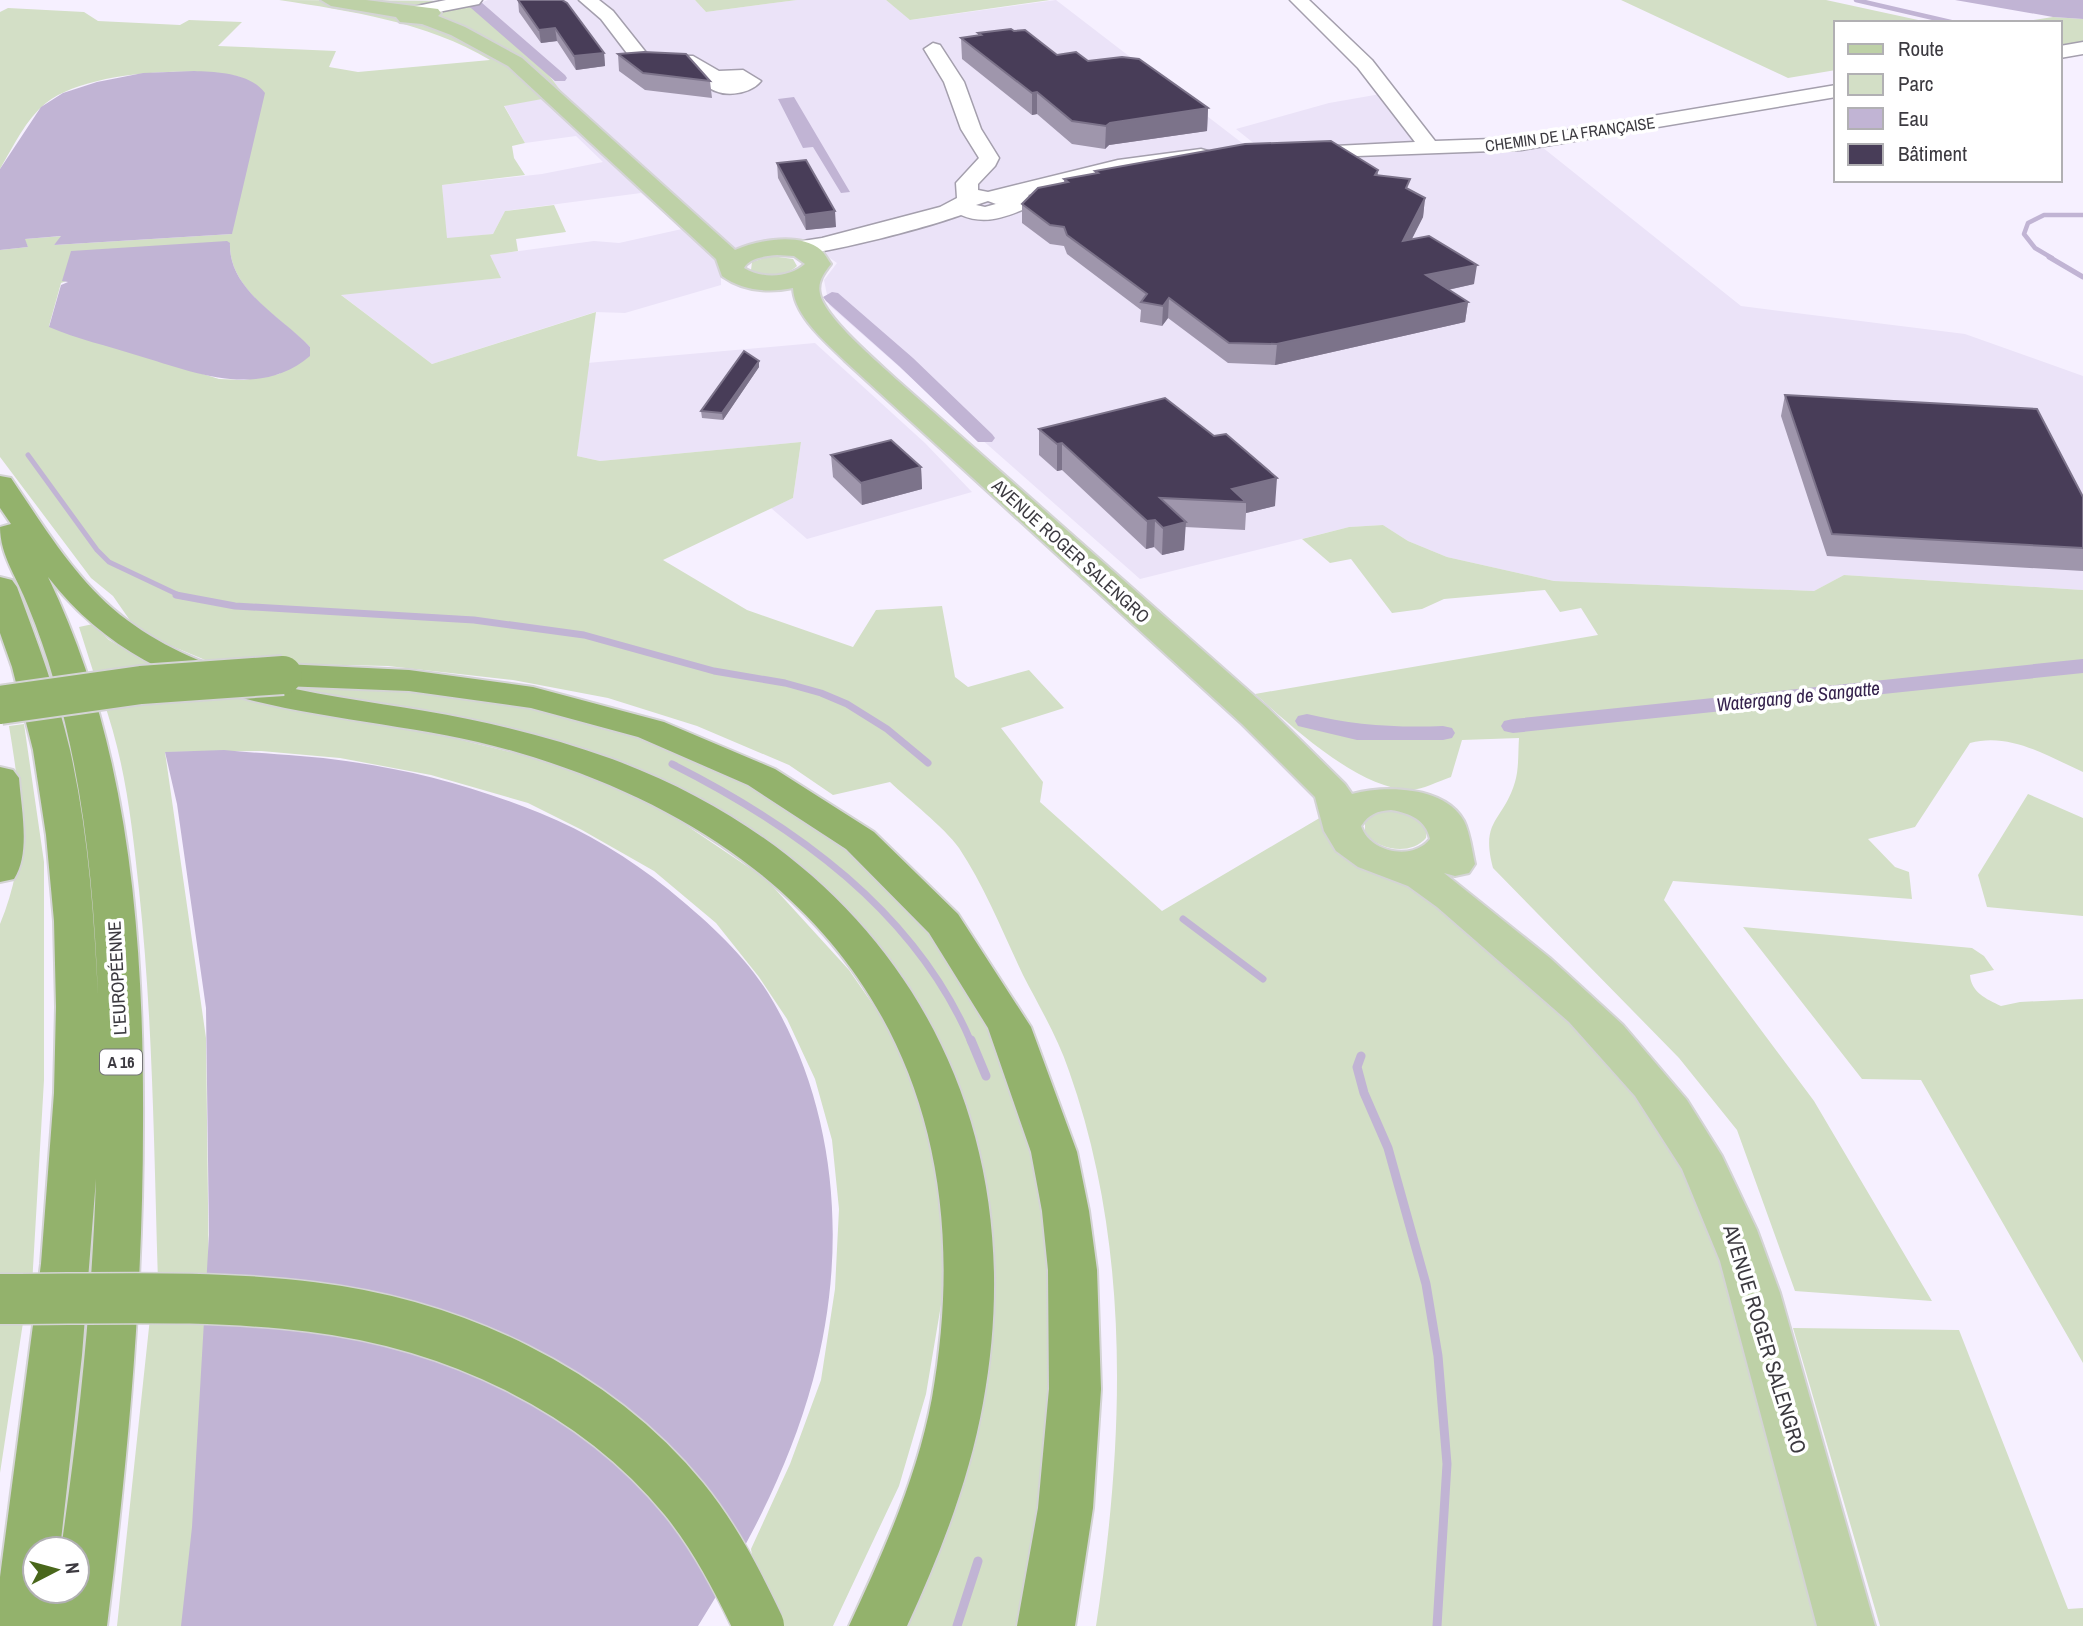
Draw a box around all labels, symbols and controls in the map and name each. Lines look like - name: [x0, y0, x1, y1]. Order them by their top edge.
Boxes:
- legend: [1834, 21, 2062, 182]
- text: Route: [1898, 34, 1944, 63]
- text: Parc: [1898, 69, 1933, 98]
- text: Eau: [1898, 104, 1929, 133]
- street label: CHEMIN DE LA FRANÇAISE: [1484, 111, 1656, 157]
- text: Bâtiment: [1898, 139, 1967, 168]
- street label: AVENUE ROGER SALENGRO: [986, 473, 1155, 629]
- water label: Watergang de Sangatte: [1715, 674, 1881, 718]
- street label: L'EUROPÉENNE: [102, 920, 132, 1036]
- road number: A 16: [100, 1050, 142, 1074]
- street label: AVENUE ROGER SALENGRO: [1716, 1220, 1814, 1457]
- north arrow: [21, 1535, 91, 1605]
- text: N: [59, 1561, 86, 1575]

